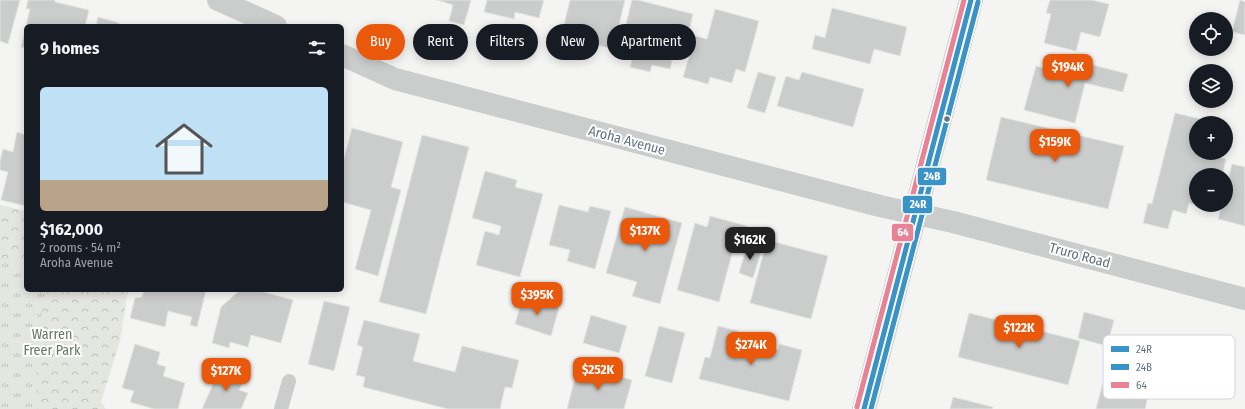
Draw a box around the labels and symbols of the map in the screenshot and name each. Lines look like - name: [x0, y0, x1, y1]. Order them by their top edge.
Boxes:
- pin: $194K: [1040, 54, 1096, 88]
- unlabelled marker: [942, 114, 952, 124]
- street label: Aroha Avenue: [587, 122, 667, 159]
- pin: $159K: [1027, 129, 1083, 163]
- line badge: 24B: [917, 167, 947, 186]
- text: 24B: [923, 170, 940, 183]
- line badge: 24R: [902, 195, 933, 214]
- text: 24R: [909, 198, 927, 211]
- pin: $137K: [617, 218, 673, 252]
- line badge: 64: [891, 223, 914, 242]
- text: 64: [897, 226, 909, 239]
- pin: $162K: [722, 227, 778, 261]
- street label: Truro Road: [1048, 239, 1112, 272]
- pin: $395K: [509, 282, 565, 316]
- pin: $122K: [991, 315, 1047, 349]
- park label: Warren Freer Park: [23, 326, 81, 359]
- pin: $274K: [723, 332, 779, 366]
- legend: [1103, 335, 1235, 399]
- text: 24R: [1136, 343, 1152, 356]
- pin: $252K: [570, 357, 626, 391]
- pin: $127K: [198, 358, 254, 392]
- text: 24B: [1136, 361, 1152, 374]
- text: 64: [1136, 379, 1147, 392]

